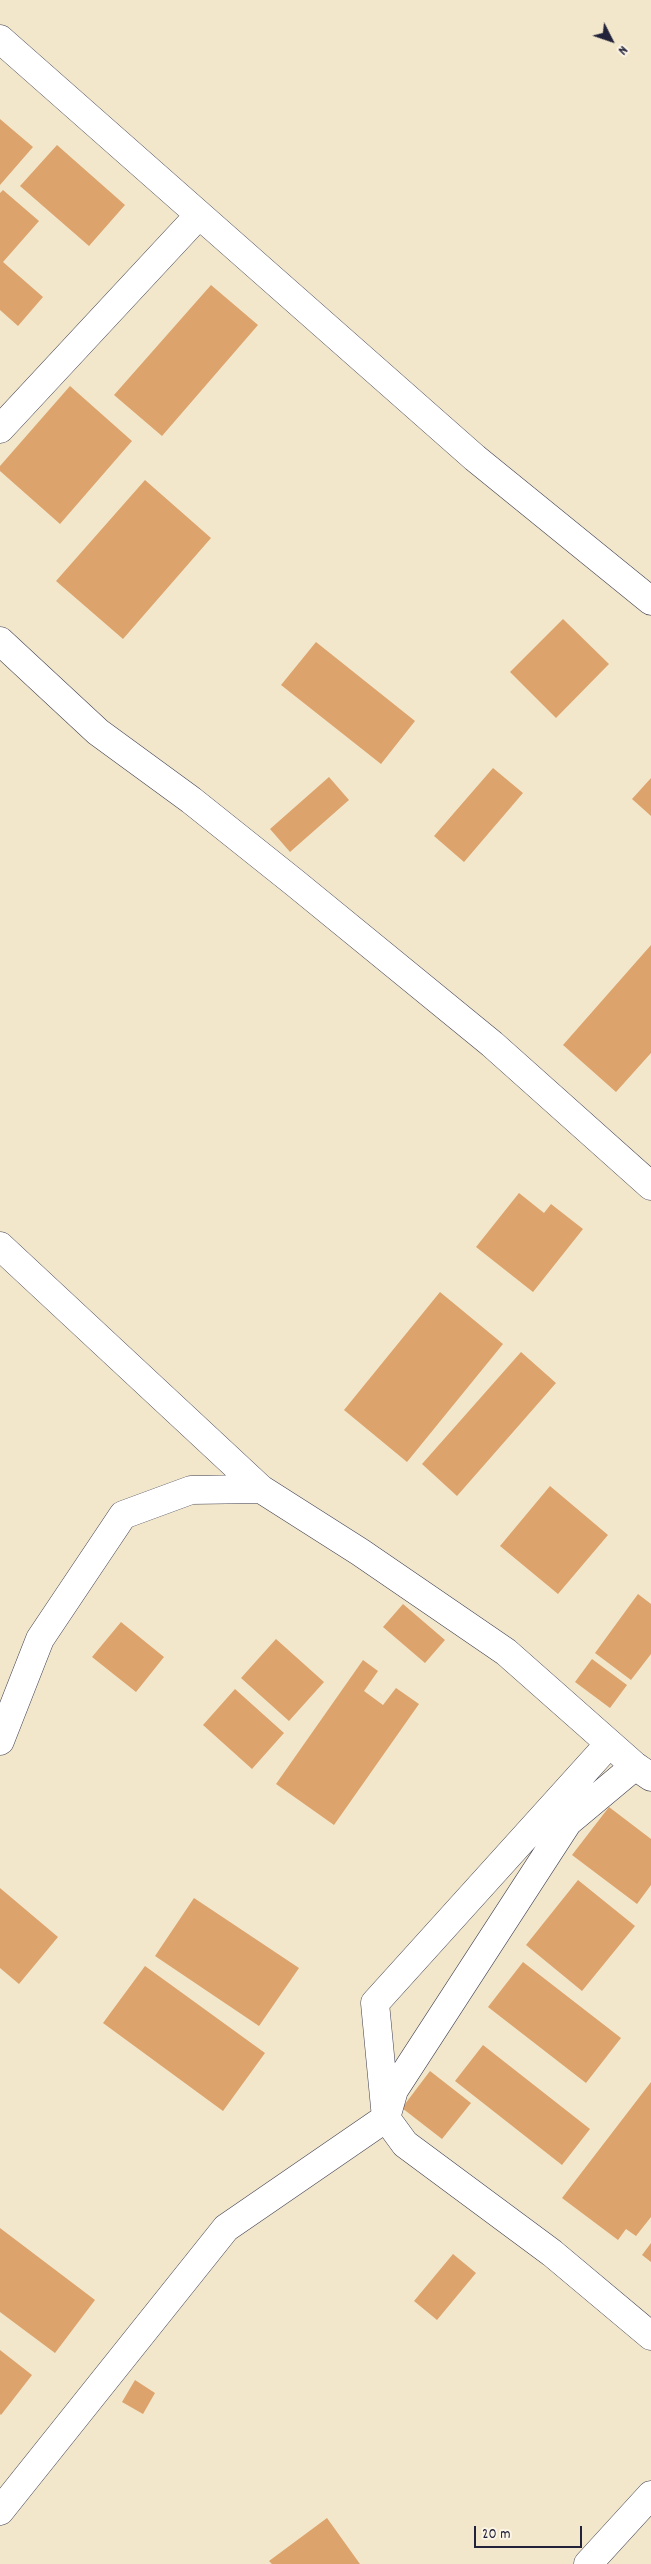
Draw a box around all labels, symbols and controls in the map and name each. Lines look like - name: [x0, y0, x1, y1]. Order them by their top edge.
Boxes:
- north arrow: [586, 15, 636, 65]
- text: N: [613, 41, 632, 59]
- scale bar: [476, 2516, 584, 2548]
- text: 20 m: [482, 2524, 510, 2546]

